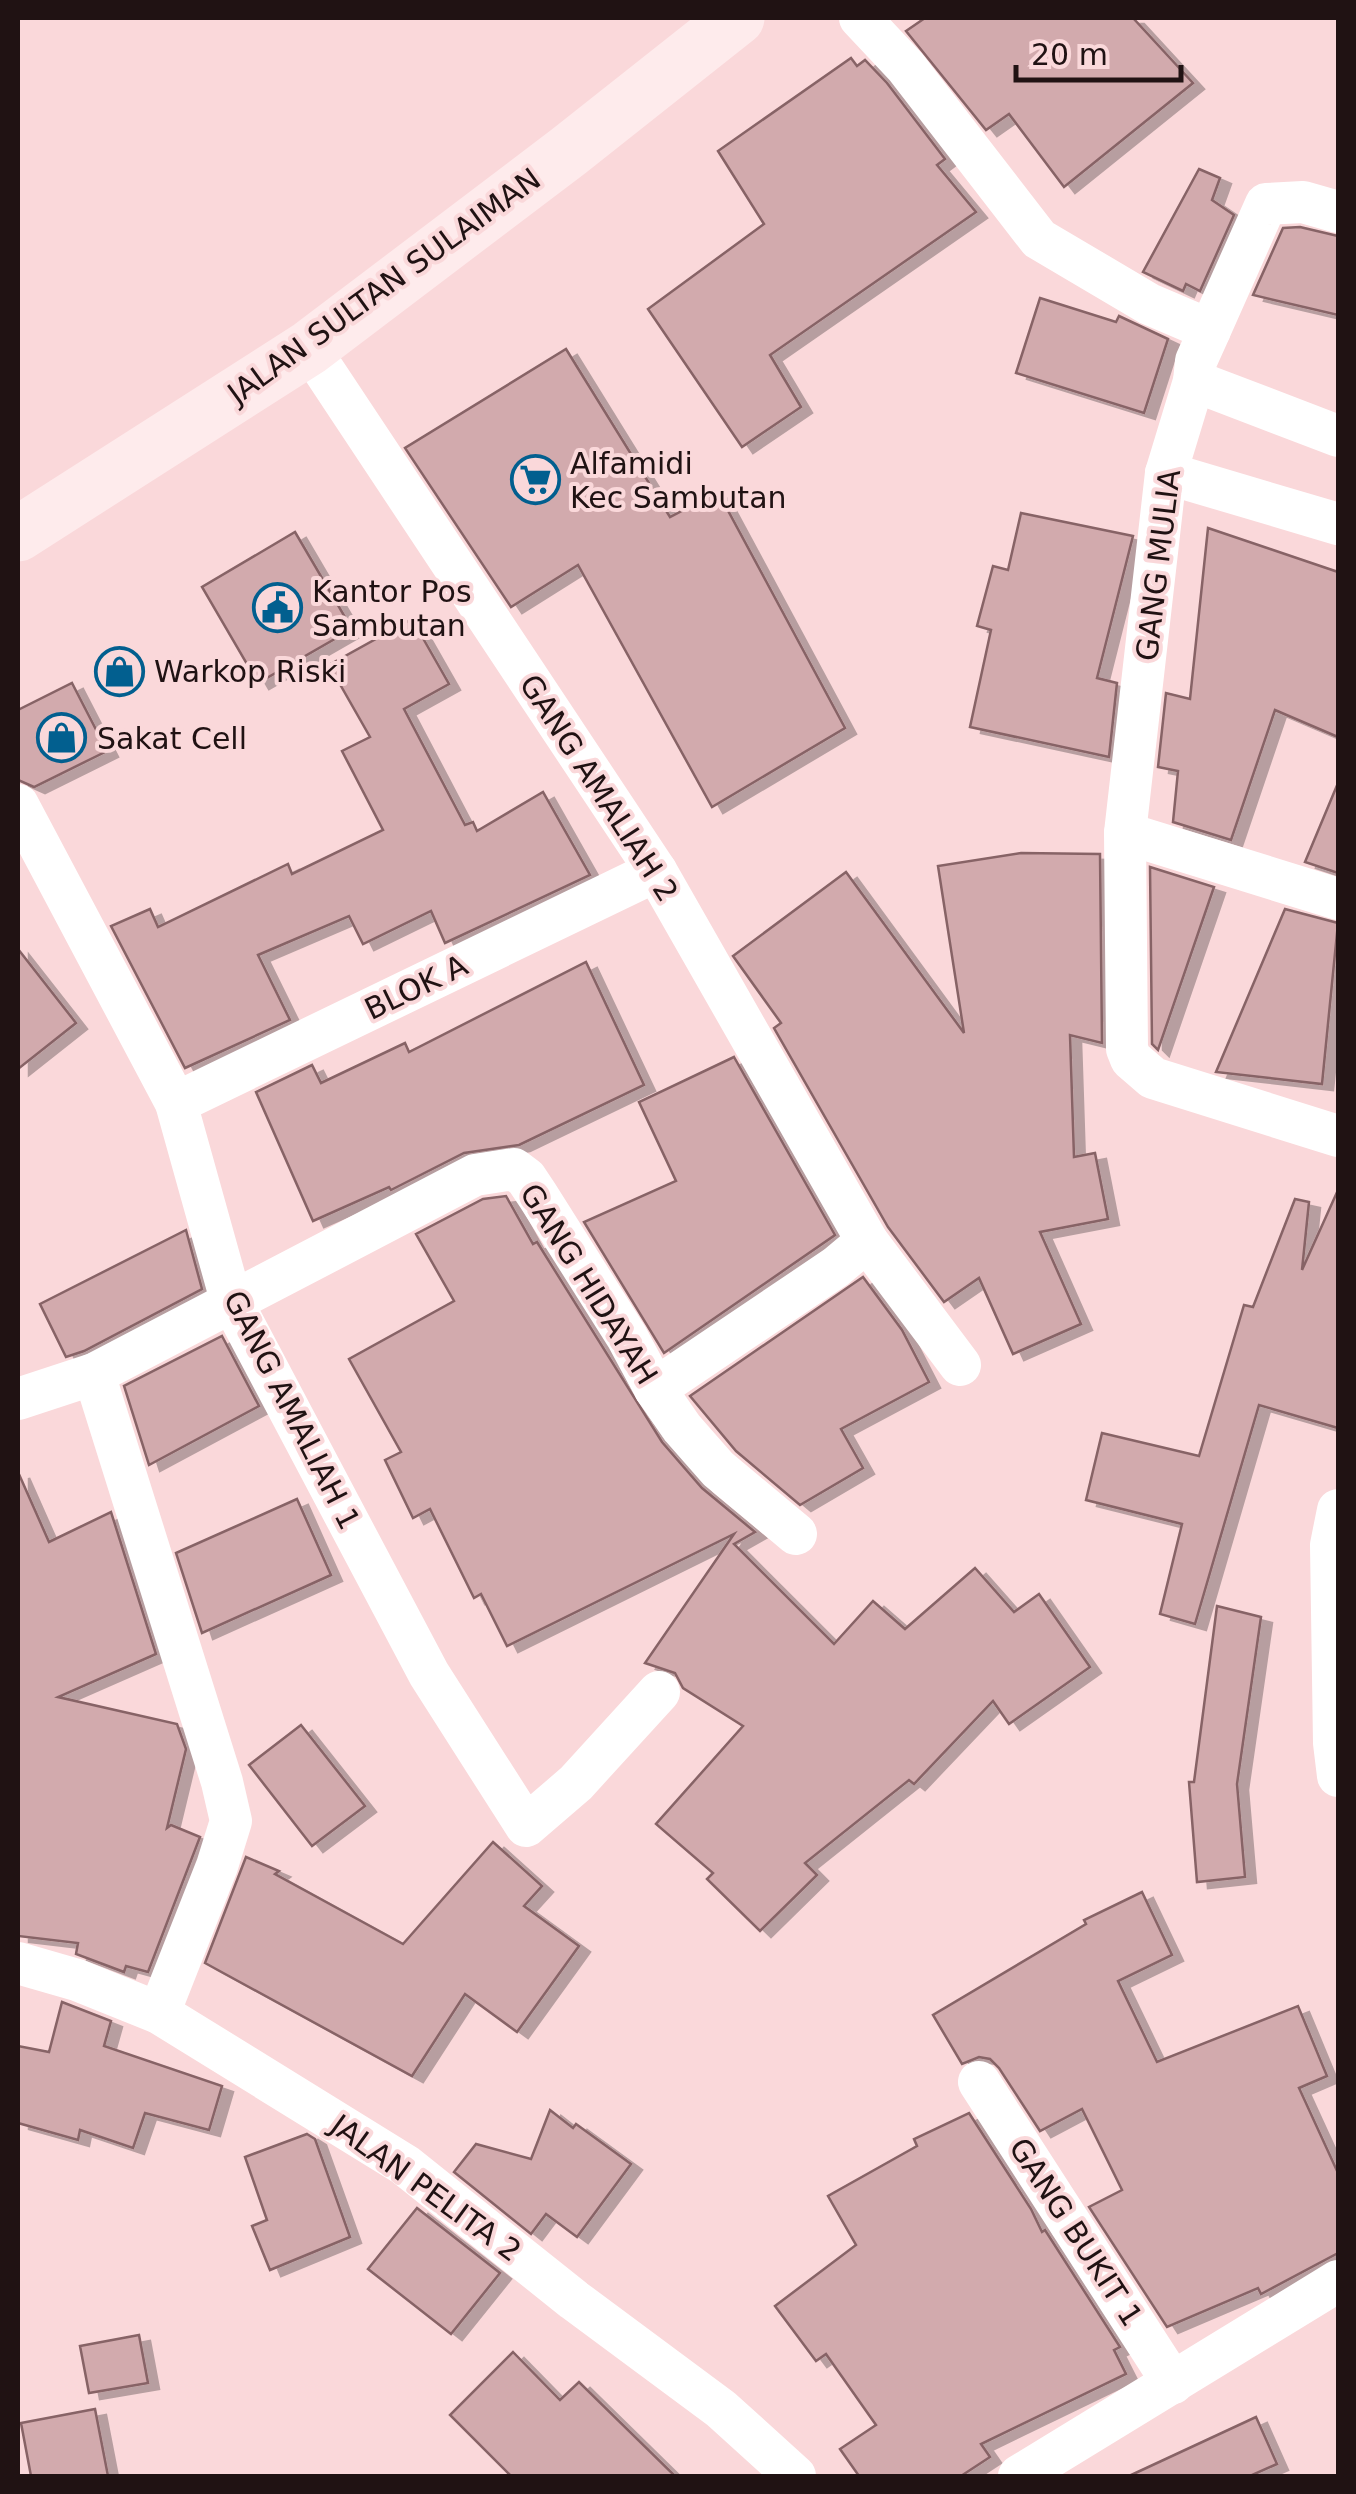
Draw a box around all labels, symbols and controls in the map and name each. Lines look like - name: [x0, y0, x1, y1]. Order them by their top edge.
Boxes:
- scale bar: [1016, 20, 1181, 82]
- text: 20 m: [1031, 37, 1108, 72]
- street label: JALAN SULTAN SULAIMAN: [219, 161, 547, 412]
- place label: Alfamidi Kec Sambutan: [570, 446, 787, 515]
- supermarket icon: Alfamidi Kec Sambutan: [509, 454, 561, 506]
- street label: GANG MULIA: [1129, 467, 1187, 663]
- place label: Kantor Pos Sambutan: [312, 574, 472, 643]
- public building icon: Kantor Pos Sambutan: [251, 582, 303, 634]
- shop icon: Warkop Riski: [93, 645, 145, 697]
- place label: Warkop Riski: [154, 654, 346, 689]
- street label: GANG AMALIAH 2: [513, 668, 685, 908]
- shop icon: Sakat Cell: [36, 712, 88, 764]
- place label: Sakat Cell: [97, 721, 247, 756]
- street label: BLOK A: [359, 947, 473, 1027]
- street label: GANG HIDAYAH: [513, 1177, 665, 1391]
- street label: GANG AMALIAH 1: [217, 1285, 367, 1535]
- street label: JALAN PELITA 2: [322, 2106, 528, 2269]
- street label: GANG BUKIT 1: [1002, 2131, 1150, 2333]

